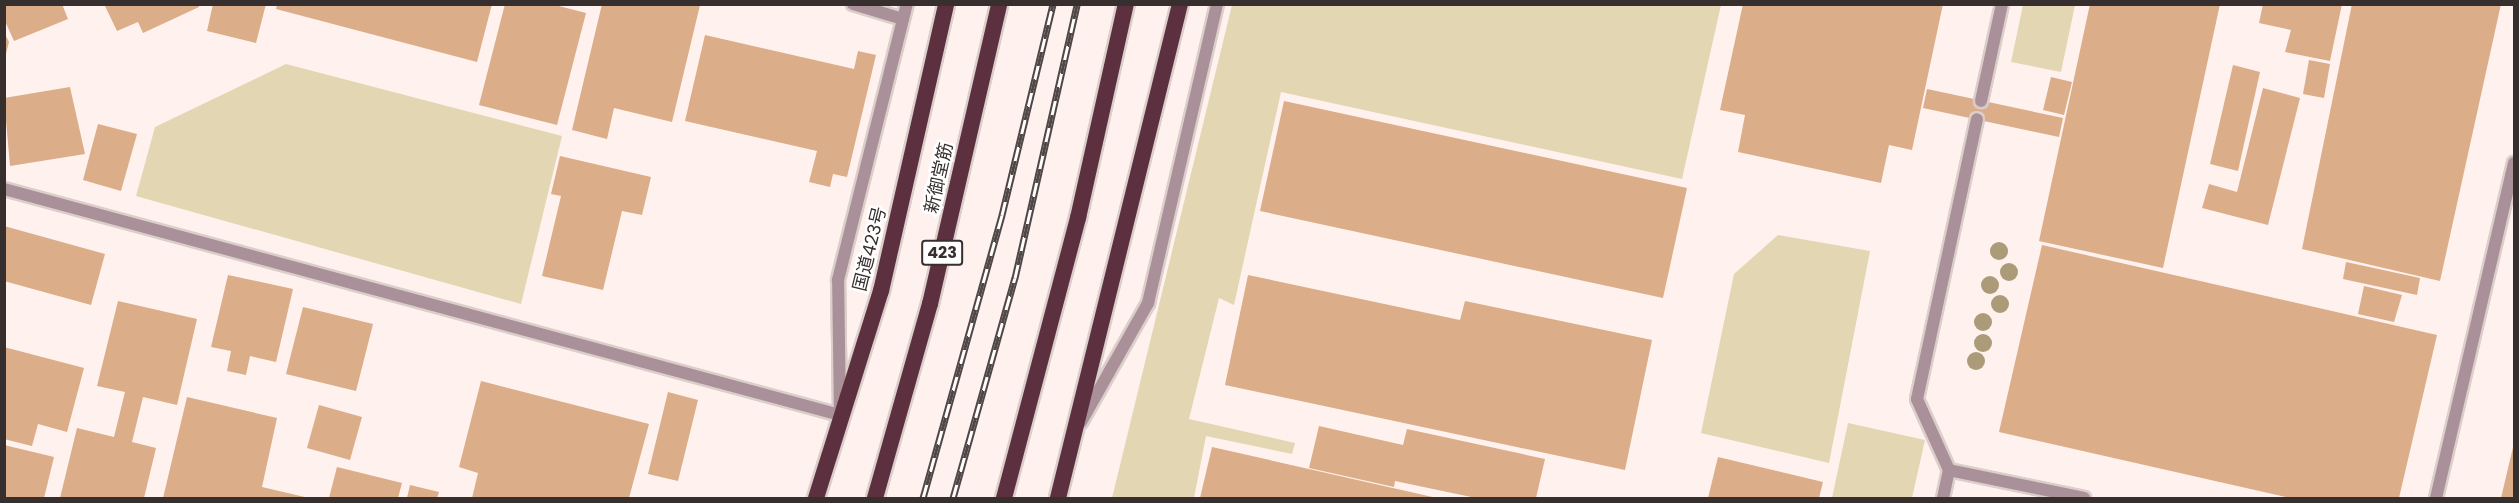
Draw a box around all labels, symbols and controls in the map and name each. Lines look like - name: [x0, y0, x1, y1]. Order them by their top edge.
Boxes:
- street label: 新御堂筋: [920, 140, 958, 216]
- street label: 国道423号: [849, 205, 891, 293]
- road number: 423: [921, 240, 963, 266]

